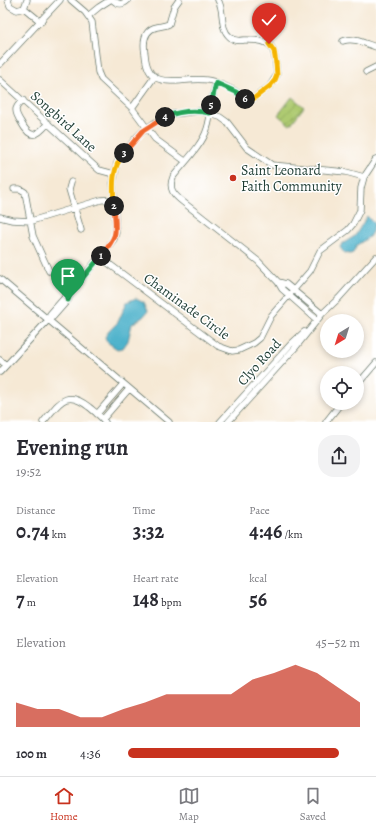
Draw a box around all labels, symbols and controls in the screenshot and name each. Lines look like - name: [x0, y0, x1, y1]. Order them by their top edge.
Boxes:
- pin: [252, 3, 286, 44]
- icon: check: [258, 9, 280, 31]
- street label: Songbird Lane: [26, 87, 101, 156]
- pin: 6: [235, 89, 255, 109]
- text: 6: [242, 91, 248, 106]
- pin: 5: [201, 95, 221, 115]
- text: 5: [209, 97, 213, 112]
- pin: 4: [155, 107, 175, 127]
- text: 4: [162, 109, 168, 124]
- pin: 3: [114, 143, 134, 163]
- text: 3: [122, 145, 126, 160]
- place label: Saint Leonard Faith Community: [241, 161, 342, 196]
- marker: Saint Leonard Faith Community: [228, 173, 238, 183]
- pin: 2: [104, 196, 124, 216]
- text: 2: [111, 198, 117, 213]
- pin: 1: [91, 246, 111, 266]
- text: 1: [99, 248, 103, 263]
- pin: [51, 259, 85, 300]
- icon: arrive: [57, 265, 79, 287]
- street label: Chaminade Circle: [140, 269, 234, 344]
- north arrow: [320, 314, 364, 358]
- map controls: [320, 314, 364, 410]
- street label: Clyo Road: [233, 334, 286, 390]
- button: locate: [320, 366, 364, 410]
- text: Evening run: [16, 433, 128, 463]
- button: share: [318, 435, 360, 477]
- text: 19:52: [16, 463, 41, 480]
- text: Distance: [16, 503, 55, 518]
- text: Time: [133, 503, 156, 518]
- text: Pace: [249, 503, 270, 518]
- text: 0.74: [16, 518, 50, 545]
- text: 3:32: [133, 518, 164, 545]
- text: 4:46: [249, 518, 282, 545]
- text: km: [50, 527, 66, 542]
- text: /km: [282, 527, 303, 542]
- text: Elevation: [16, 571, 58, 586]
- text: Heart rate: [133, 571, 179, 586]
- text: kcal: [249, 571, 267, 586]
- text: 7: [16, 586, 25, 613]
- text: 148: [133, 586, 159, 613]
- text: 56: [249, 586, 267, 613]
- text: m: [25, 595, 36, 610]
- text: bpm: [159, 595, 182, 610]
- text: Elevation: [16, 634, 66, 651]
- text: 45–52 m: [315, 634, 360, 651]
- text: 100 m: [16, 745, 47, 762]
- text: 4:36: [80, 745, 100, 762]
- tab: Home: [50, 785, 78, 824]
- tab: Map: [178, 785, 200, 824]
- tab: Saved: [300, 785, 326, 824]

